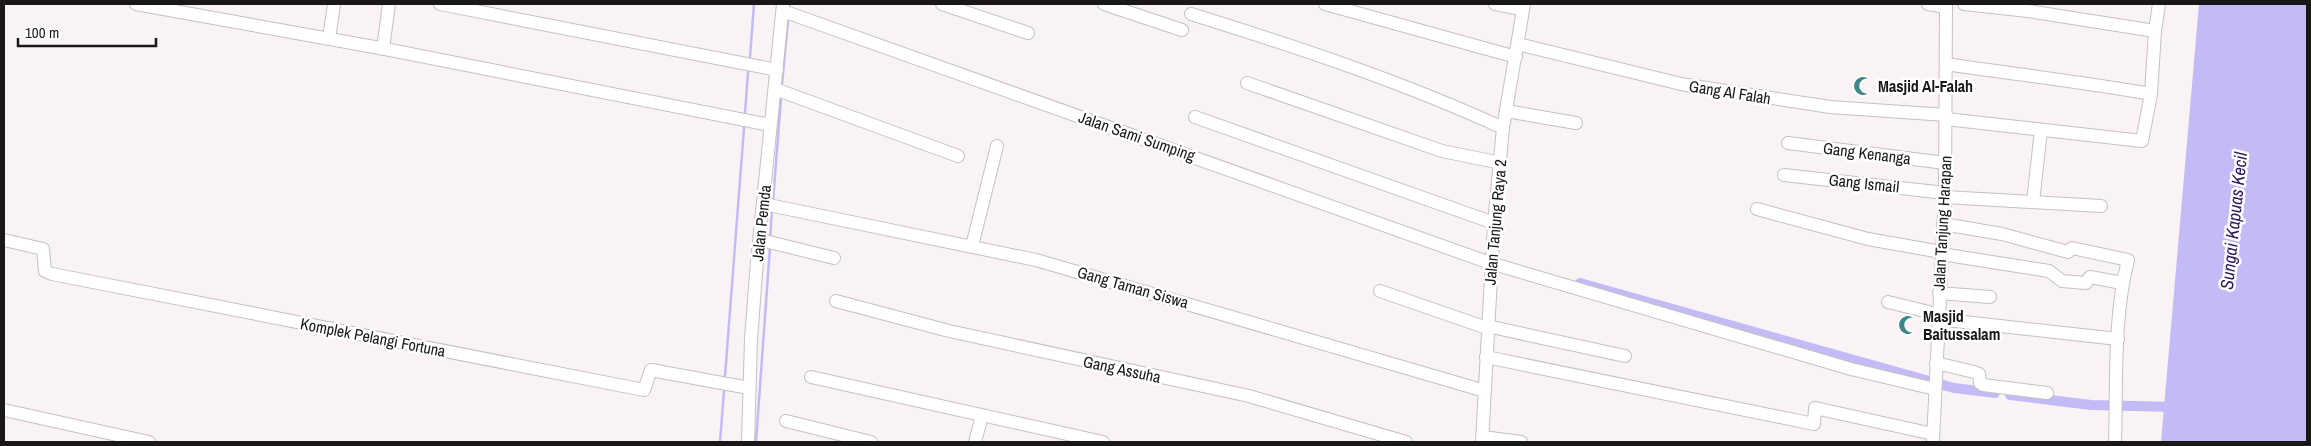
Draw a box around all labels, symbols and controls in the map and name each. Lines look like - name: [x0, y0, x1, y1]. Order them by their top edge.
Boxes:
- scale bar: [18, 15, 155, 47]
- text: 100 m: [25, 22, 59, 43]
- street label: Gang Al Falah: [1688, 75, 1772, 109]
- mosque icon: Masjid Al-Falah: [1852, 75, 1874, 97]
- place label: Masjid Al-Falah: [1878, 75, 1973, 97]
- street label: Jalan Sami Sumping: [1076, 106, 1199, 166]
- street label: Gang Kenanga: [1822, 137, 1913, 169]
- water label: Sungai Kapuas Kecil: [2214, 150, 2253, 291]
- street label: Jalan Tanjung Harapan: [1927, 155, 1957, 291]
- street label: Jalan Tanjung Raya 2: [1479, 158, 1511, 286]
- street label: Gang Ismail: [1828, 168, 1900, 198]
- street label: Jalan Pemda: [746, 183, 776, 262]
- street label: Gang Taman Siswa: [1075, 261, 1192, 314]
- place label: Masjid Baitussalam: [1923, 305, 2000, 345]
- street label: Komplek Pelangi Fortuna: [299, 312, 448, 362]
- mosque icon: Masjid Baitussalam: [1897, 314, 1919, 336]
- street label: Gang Assuha: [1081, 350, 1164, 388]

